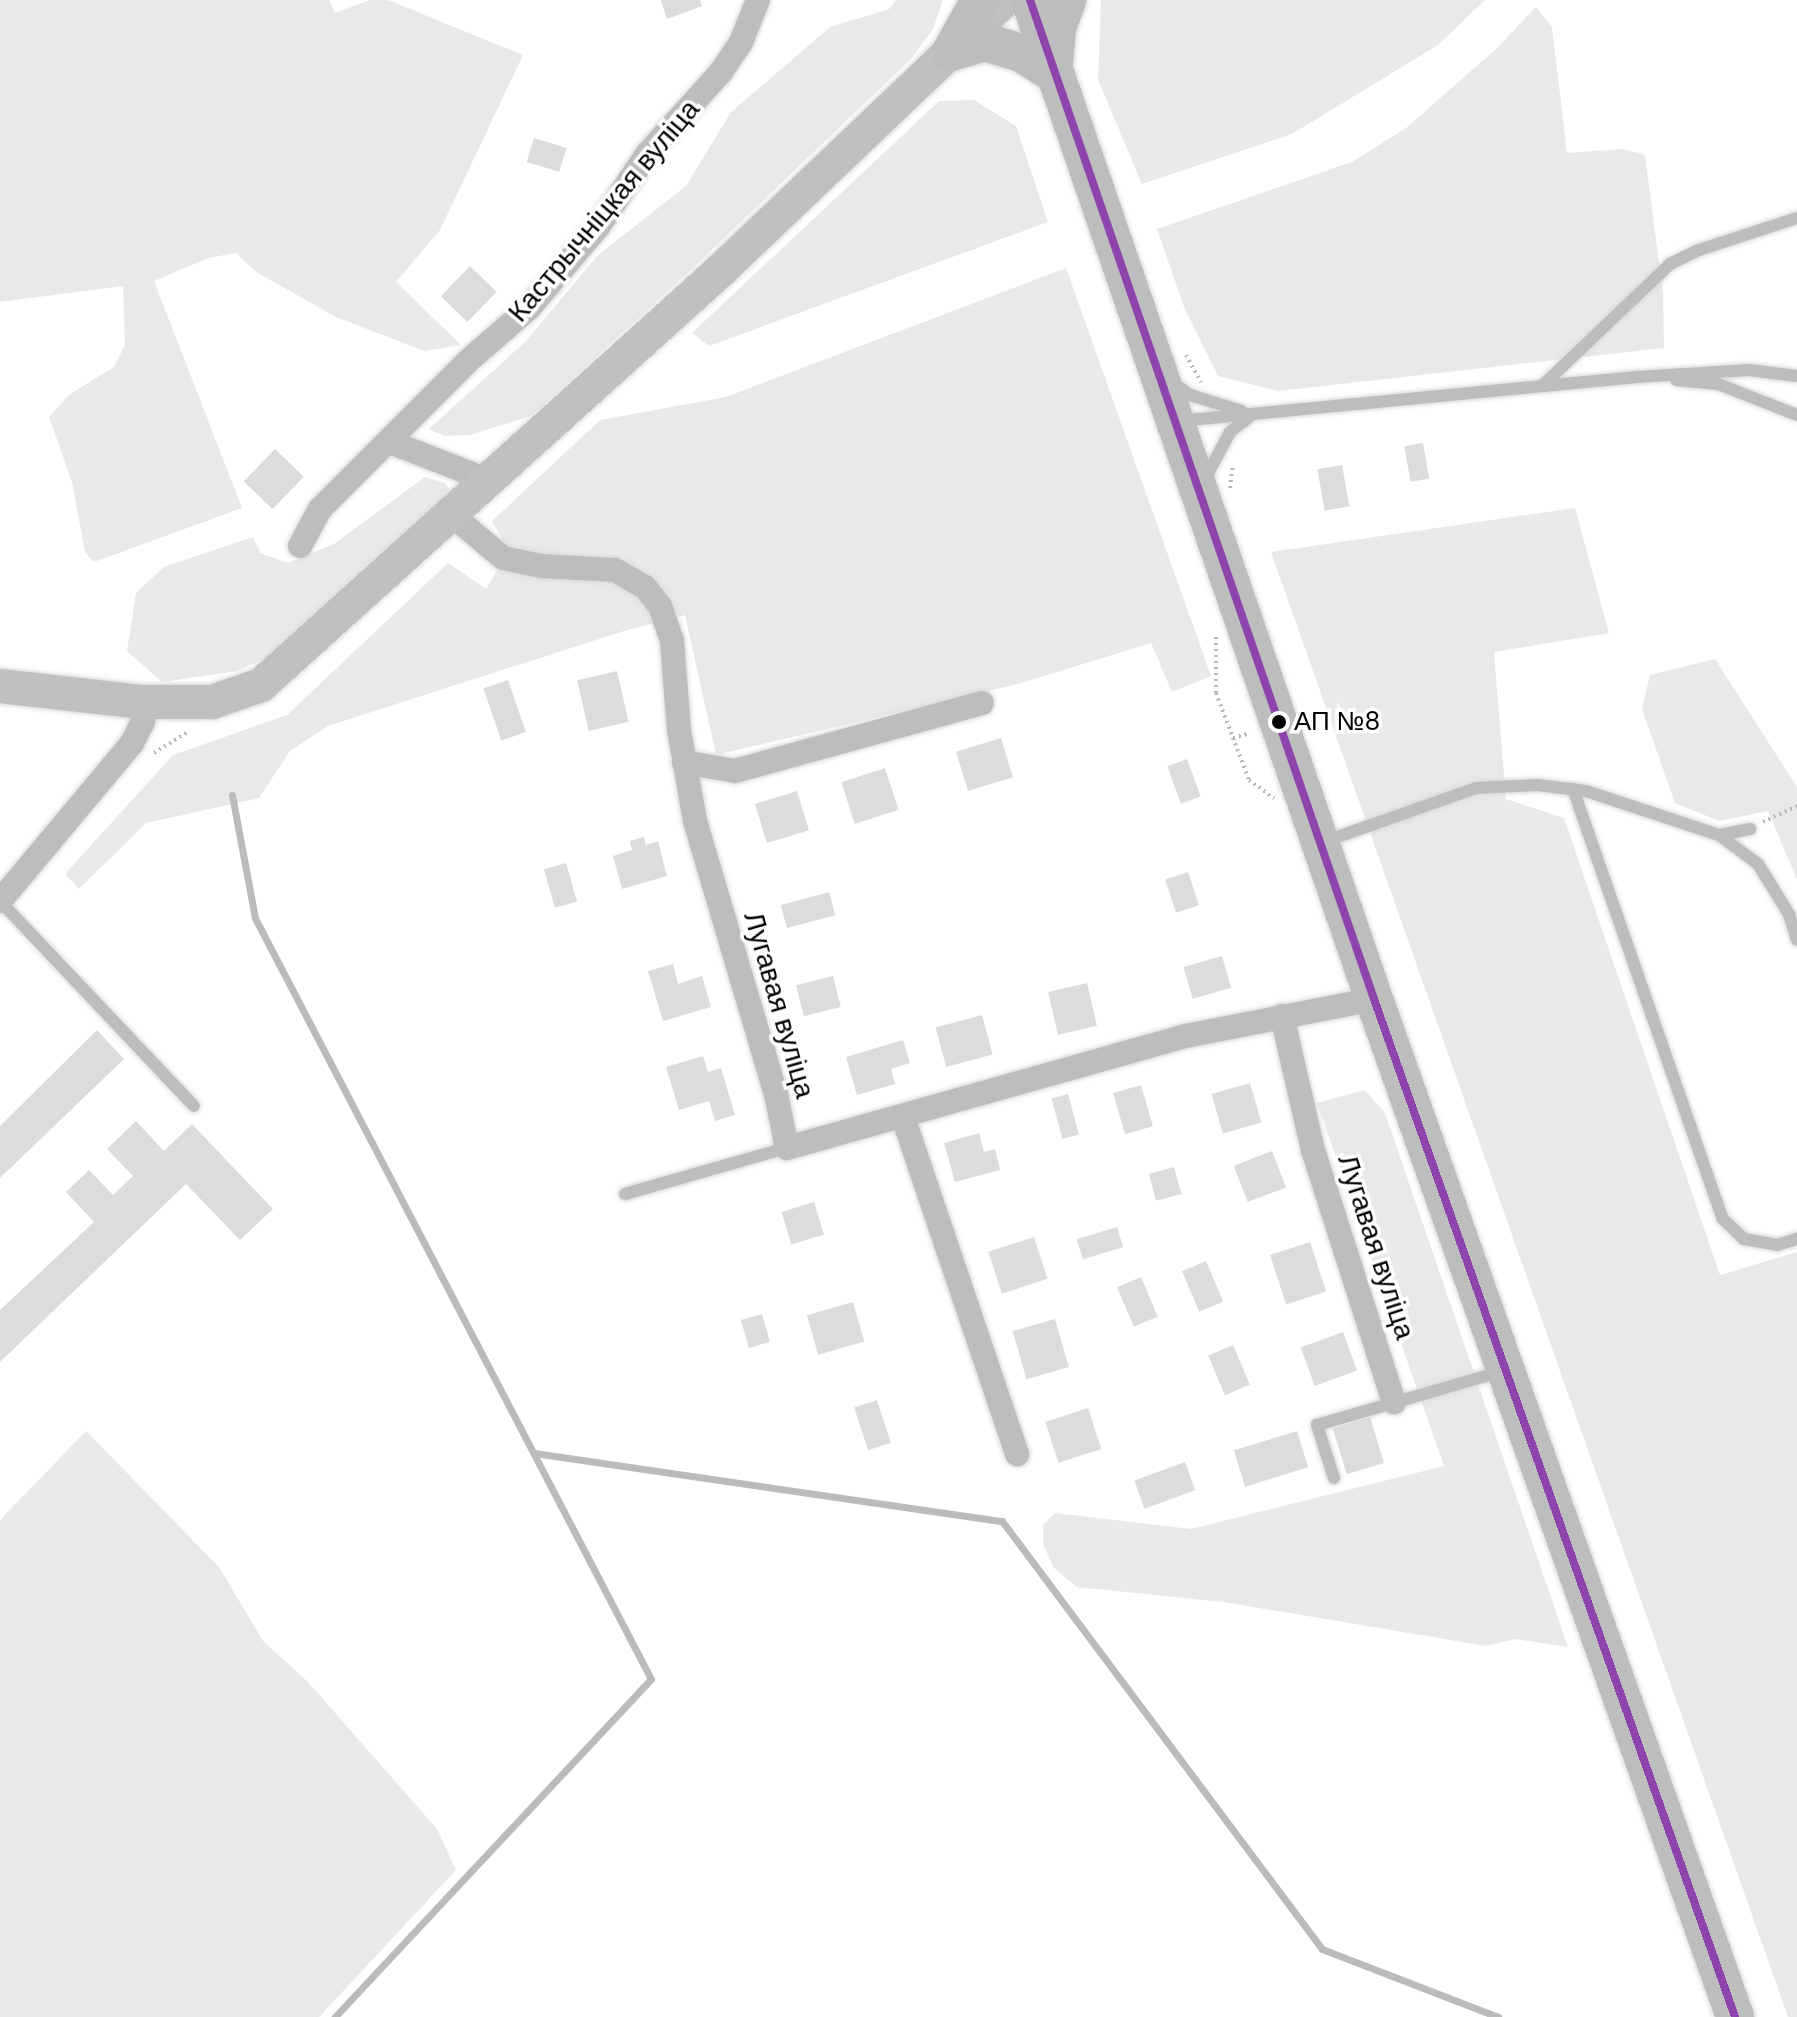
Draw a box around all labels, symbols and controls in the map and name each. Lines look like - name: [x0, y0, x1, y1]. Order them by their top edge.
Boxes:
- street label: Кастрычніцкая вуліца: [501, 93, 707, 329]
- place label: АП №8: [1294, 706, 1380, 738]
- marker: АП №8: [1271, 714, 1287, 730]
- street label: Лугавая вуліца: [736, 908, 822, 1102]
- street label: Лугавая вуліца: [1330, 1150, 1422, 1344]

